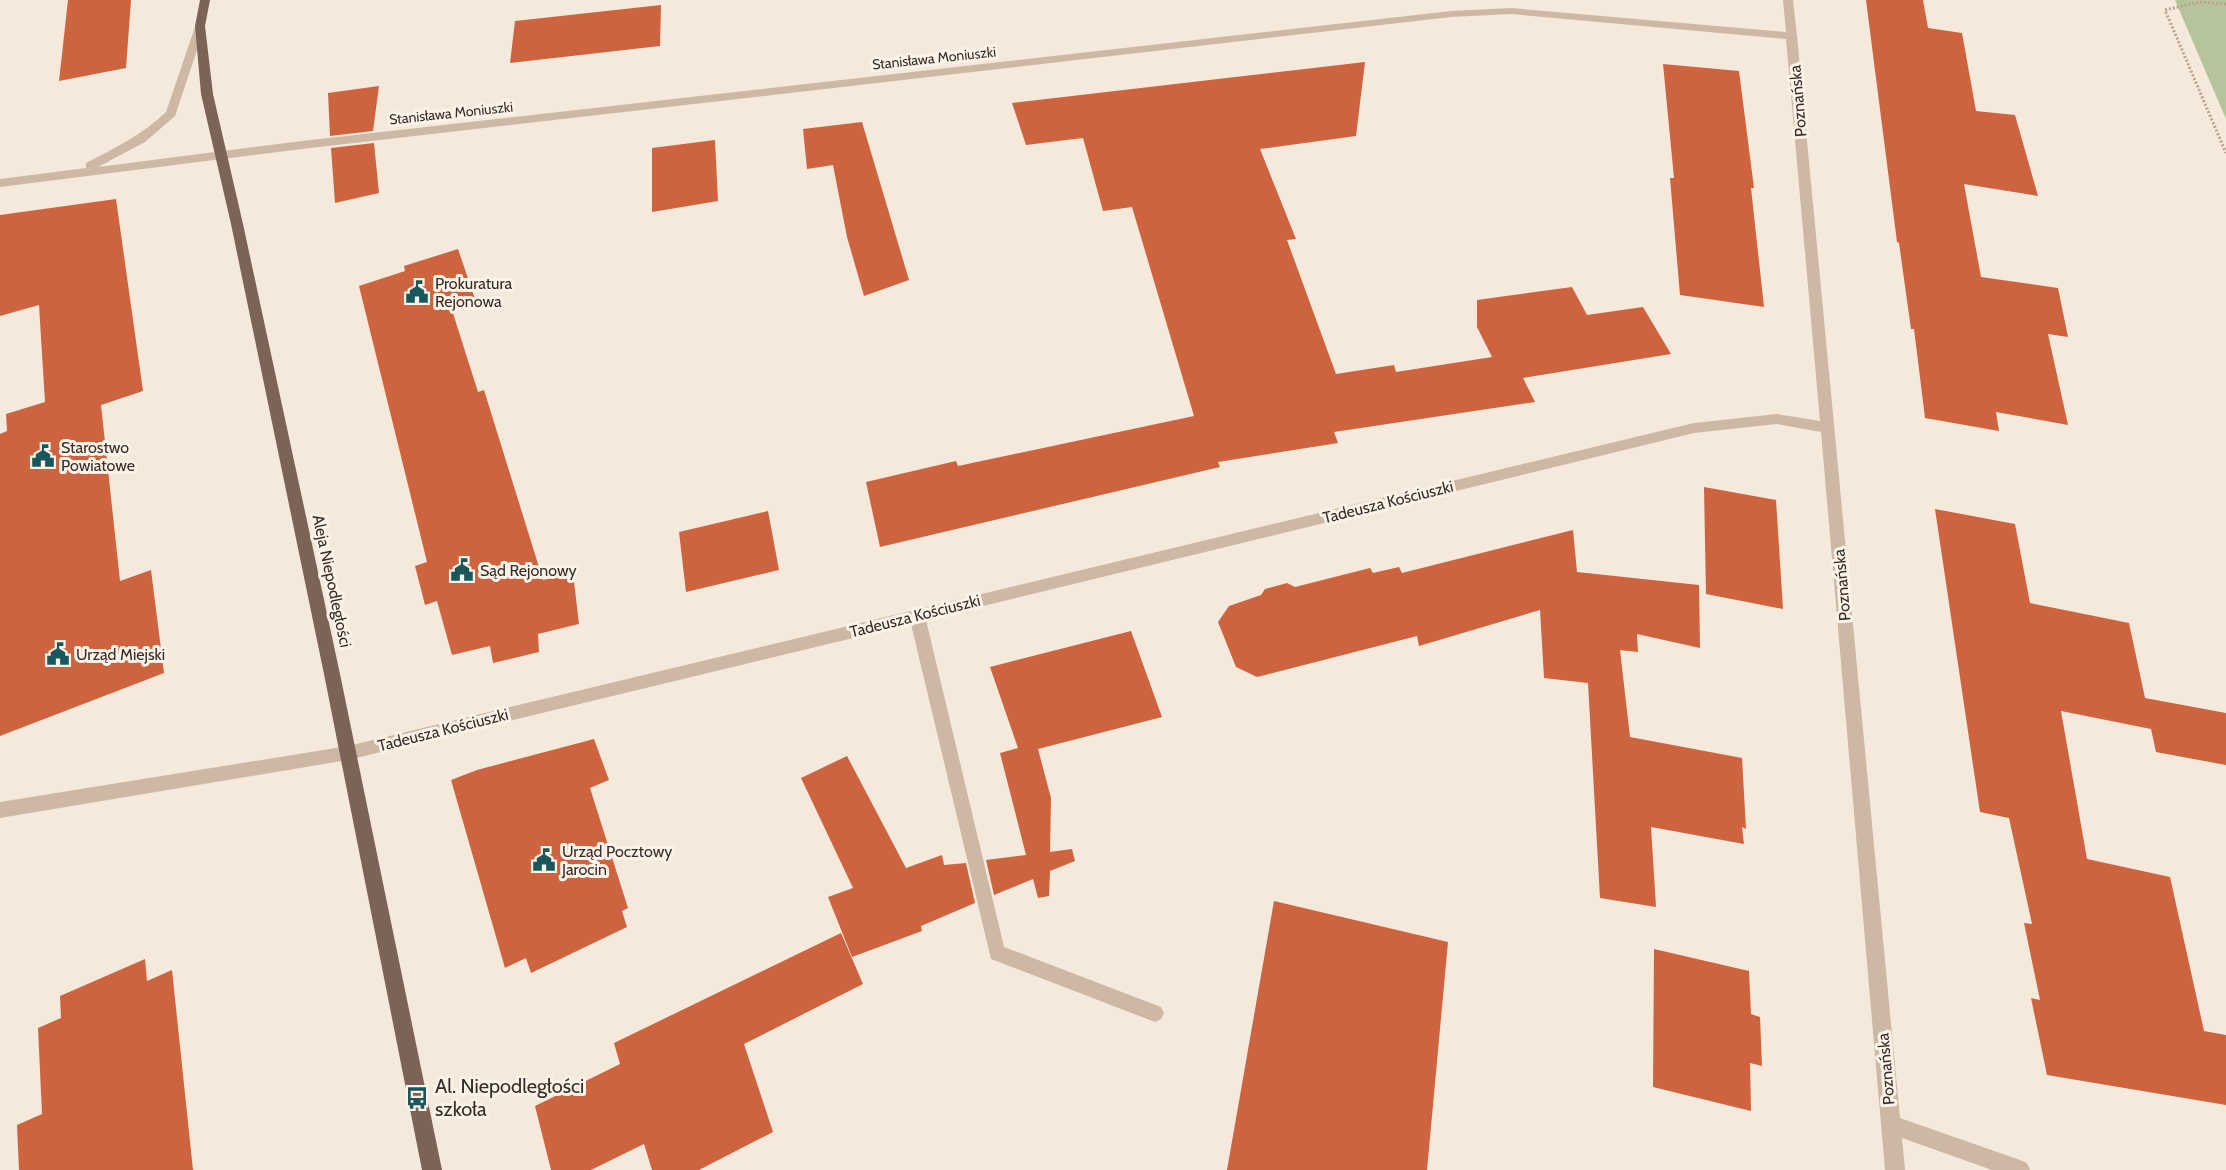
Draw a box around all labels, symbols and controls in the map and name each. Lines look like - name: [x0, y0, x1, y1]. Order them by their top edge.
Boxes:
- street label: Stanisława Moniuszki: [871, 43, 997, 73]
- street label: Poznańska: [1785, 64, 1811, 138]
- street label: Stanisława Moniuszki: [388, 98, 514, 128]
- place label: Prokuratura Rejonowa: [435, 274, 512, 311]
- public building icon: Prokuratura Rejonowa: [404, 279, 430, 305]
- place label: Starostwo Powiatowe: [61, 438, 135, 475]
- public building icon: Starostwo Powiatowe: [30, 443, 56, 469]
- street label: Tadeusza Kościuszki: [1321, 477, 1455, 527]
- street label: Aleja Niepodległości: [309, 513, 355, 649]
- street label: Poznańska: [1829, 548, 1855, 622]
- public building icon: Sąd Rejonowy: [449, 557, 475, 583]
- place label: Sąd Rejonowy: [480, 561, 577, 580]
- street label: Tadeusza Kościuszki: [848, 591, 982, 641]
- public building icon: Urząd Miejski: [45, 641, 71, 667]
- place label: Urząd Miejski: [76, 645, 165, 664]
- street label: Tadeusza Kościuszki: [376, 705, 510, 755]
- place label: Urząd Pocztowy Jarocin: [561, 842, 672, 879]
- public building icon: Urząd Pocztowy Jarocin: [531, 847, 557, 873]
- street label: Poznańska: [1873, 1032, 1899, 1106]
- place label: Al. Niepodległości szkoła: [435, 1074, 584, 1121]
- bus stop icon: Al. Niepodległości szkoła: [404, 1085, 430, 1111]

